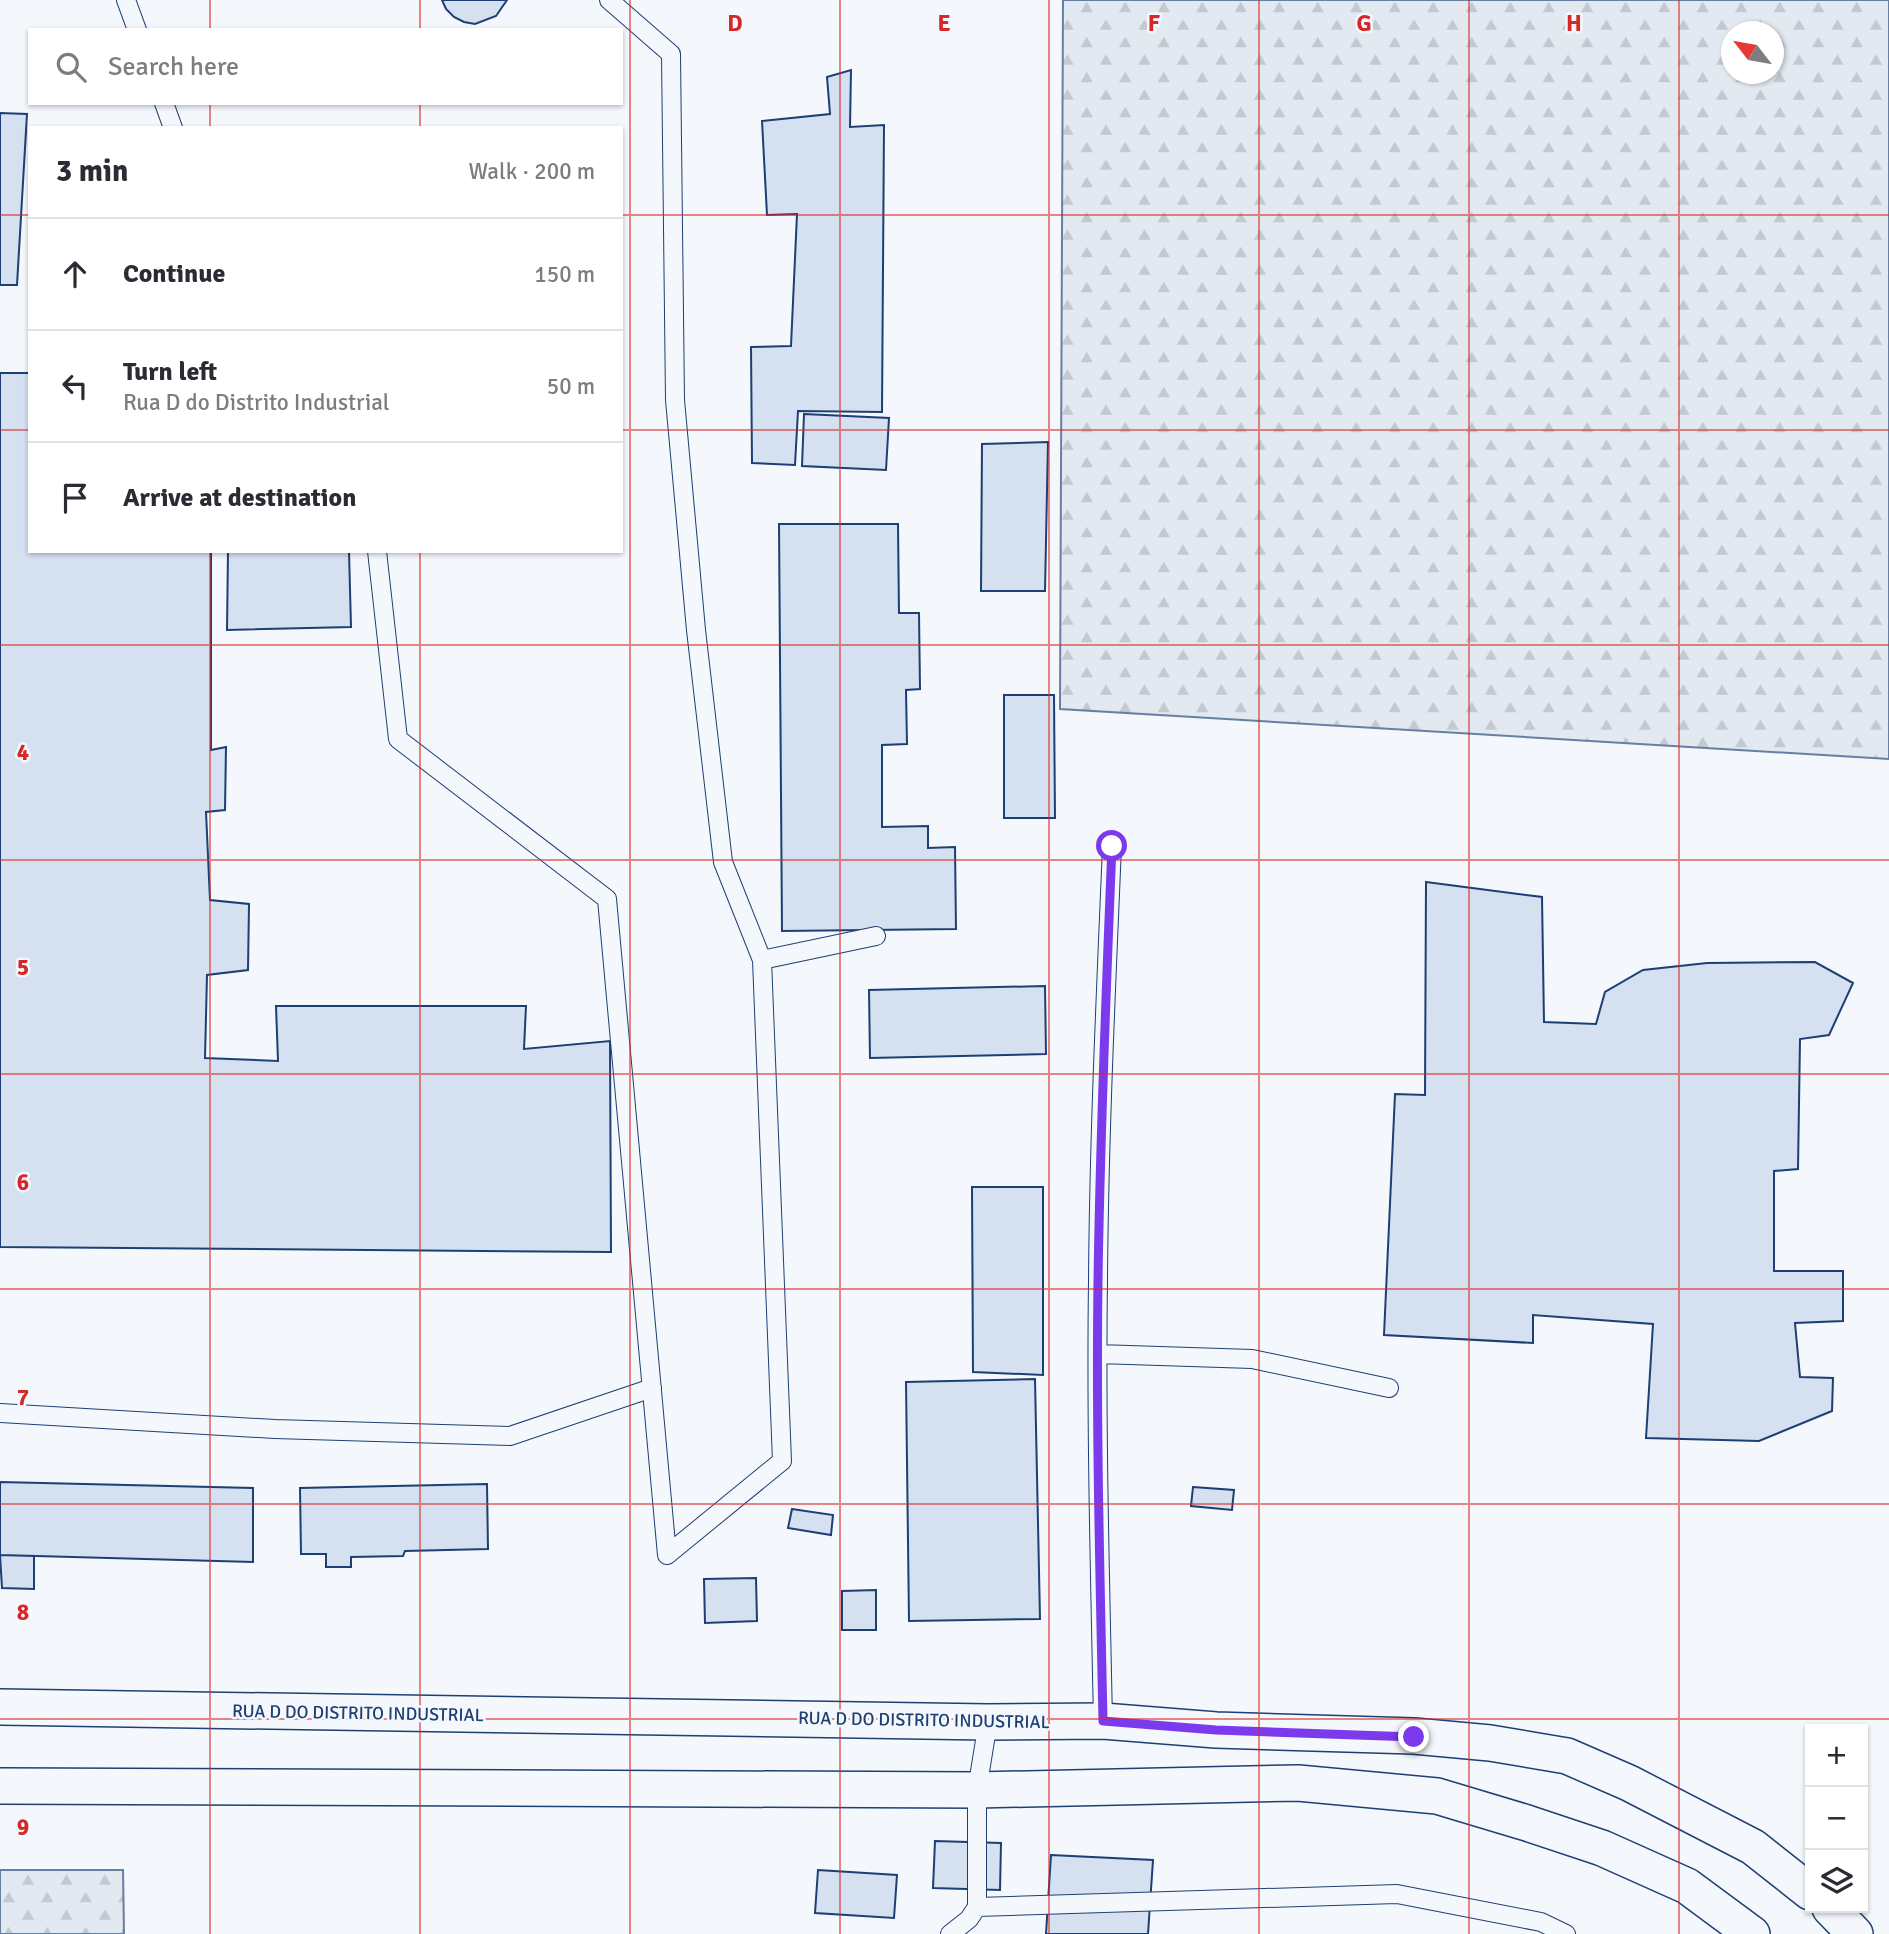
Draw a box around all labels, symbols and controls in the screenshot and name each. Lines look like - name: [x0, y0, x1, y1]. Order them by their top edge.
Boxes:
- text: D: [727, 9, 743, 38]
- text: E: [937, 9, 951, 38]
- text: F: [1148, 9, 1160, 38]
- text: G: [1356, 9, 1372, 38]
- text: H: [1566, 9, 1582, 38]
- north arrow: [1721, 21, 1784, 84]
- search box: [28, 28, 623, 105]
- icon: search: [52, 48, 90, 86]
- text: Search here: [108, 51, 239, 83]
- text: 3 min: [56, 153, 128, 190]
- text: Walk · 200 m: [469, 157, 595, 186]
- icon: ahead: [56, 255, 94, 293]
- text: Continue: [123, 258, 225, 290]
- text: 150 m: [534, 260, 595, 289]
- text: Turn left: [123, 356, 217, 388]
- icon: left: [56, 367, 94, 405]
- text: 50 m: [547, 372, 595, 401]
- text: Rua D do Distrito Industrial: [123, 388, 390, 417]
- icon: arrive: [56, 479, 94, 517]
- text: Arrive at destination: [123, 482, 356, 514]
- text: 4: [17, 738, 29, 767]
- route start: [1096, 830, 1127, 861]
- text: 5: [17, 953, 29, 982]
- text: 6: [17, 1168, 29, 1197]
- text: 7: [17, 1383, 29, 1412]
- text: 8: [17, 1598, 29, 1627]
- street label: RUA D DO DISTRITO INDUSTRIAL: [232, 1700, 484, 1726]
- street label: RUA D DO DISTRITO INDUSTRIAL: [798, 1707, 1050, 1733]
- route end: [1398, 1721, 1429, 1752]
- map controls: [1805, 1724, 1868, 1913]
- button: +: [1805, 1724, 1868, 1787]
- button: −: [1805, 1787, 1868, 1850]
- text: 9: [17, 1813, 29, 1842]
- button: layers: [1805, 1850, 1868, 1913]

